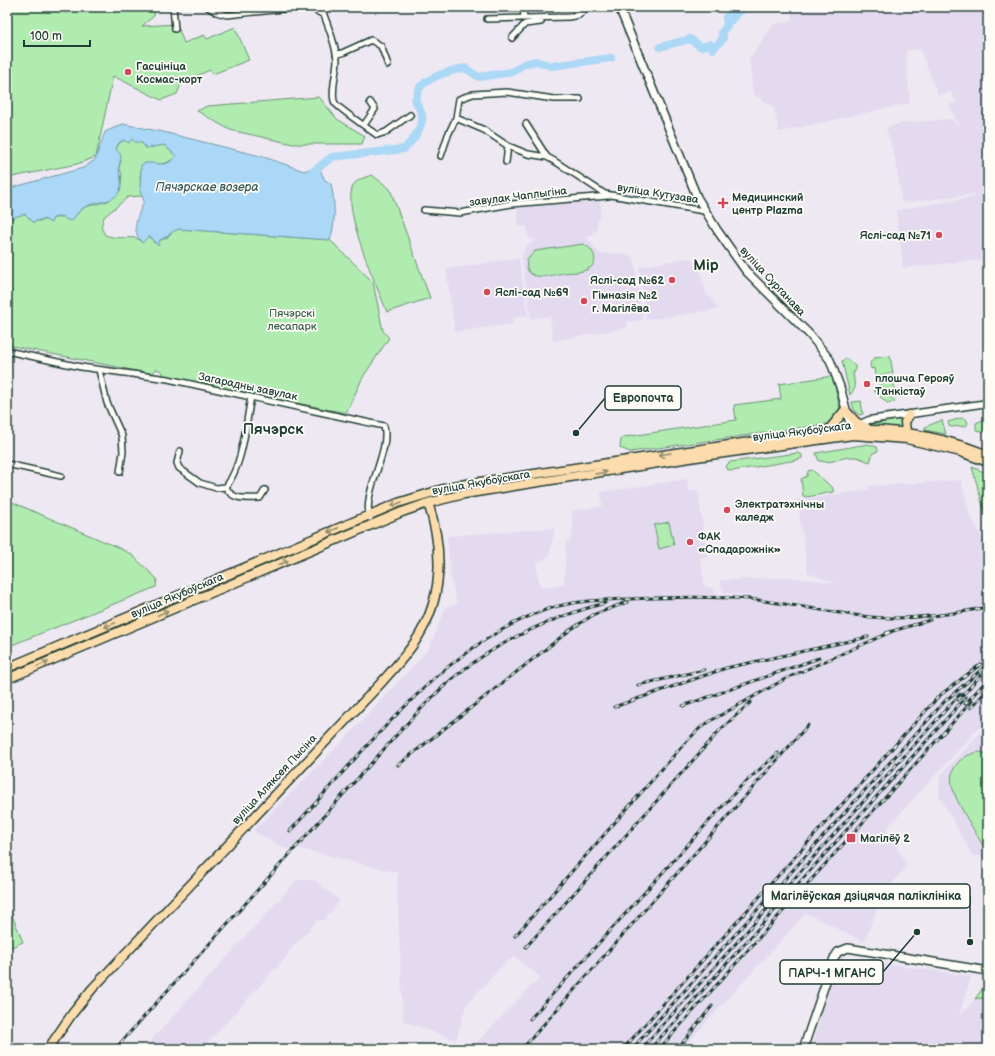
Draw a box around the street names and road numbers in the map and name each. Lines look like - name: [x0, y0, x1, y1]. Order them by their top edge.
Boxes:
- street label: вуліца Кутузава: [616, 181, 700, 206]
- street label: завулак Чаплыгіна: [469, 184, 568, 209]
- street label: вуліца Сурганава: [737, 244, 808, 319]
- street label: Загарадны завулак: [197, 370, 299, 403]
- street label: вуліца Якубоўскага: [752, 419, 853, 444]
- street label: вуліца Якубоўскага: [431, 467, 532, 498]
- street label: вуліца Якубоўскага: [129, 570, 226, 621]
- street label: вуліца Аляксея Пысіна: [229, 731, 320, 827]

